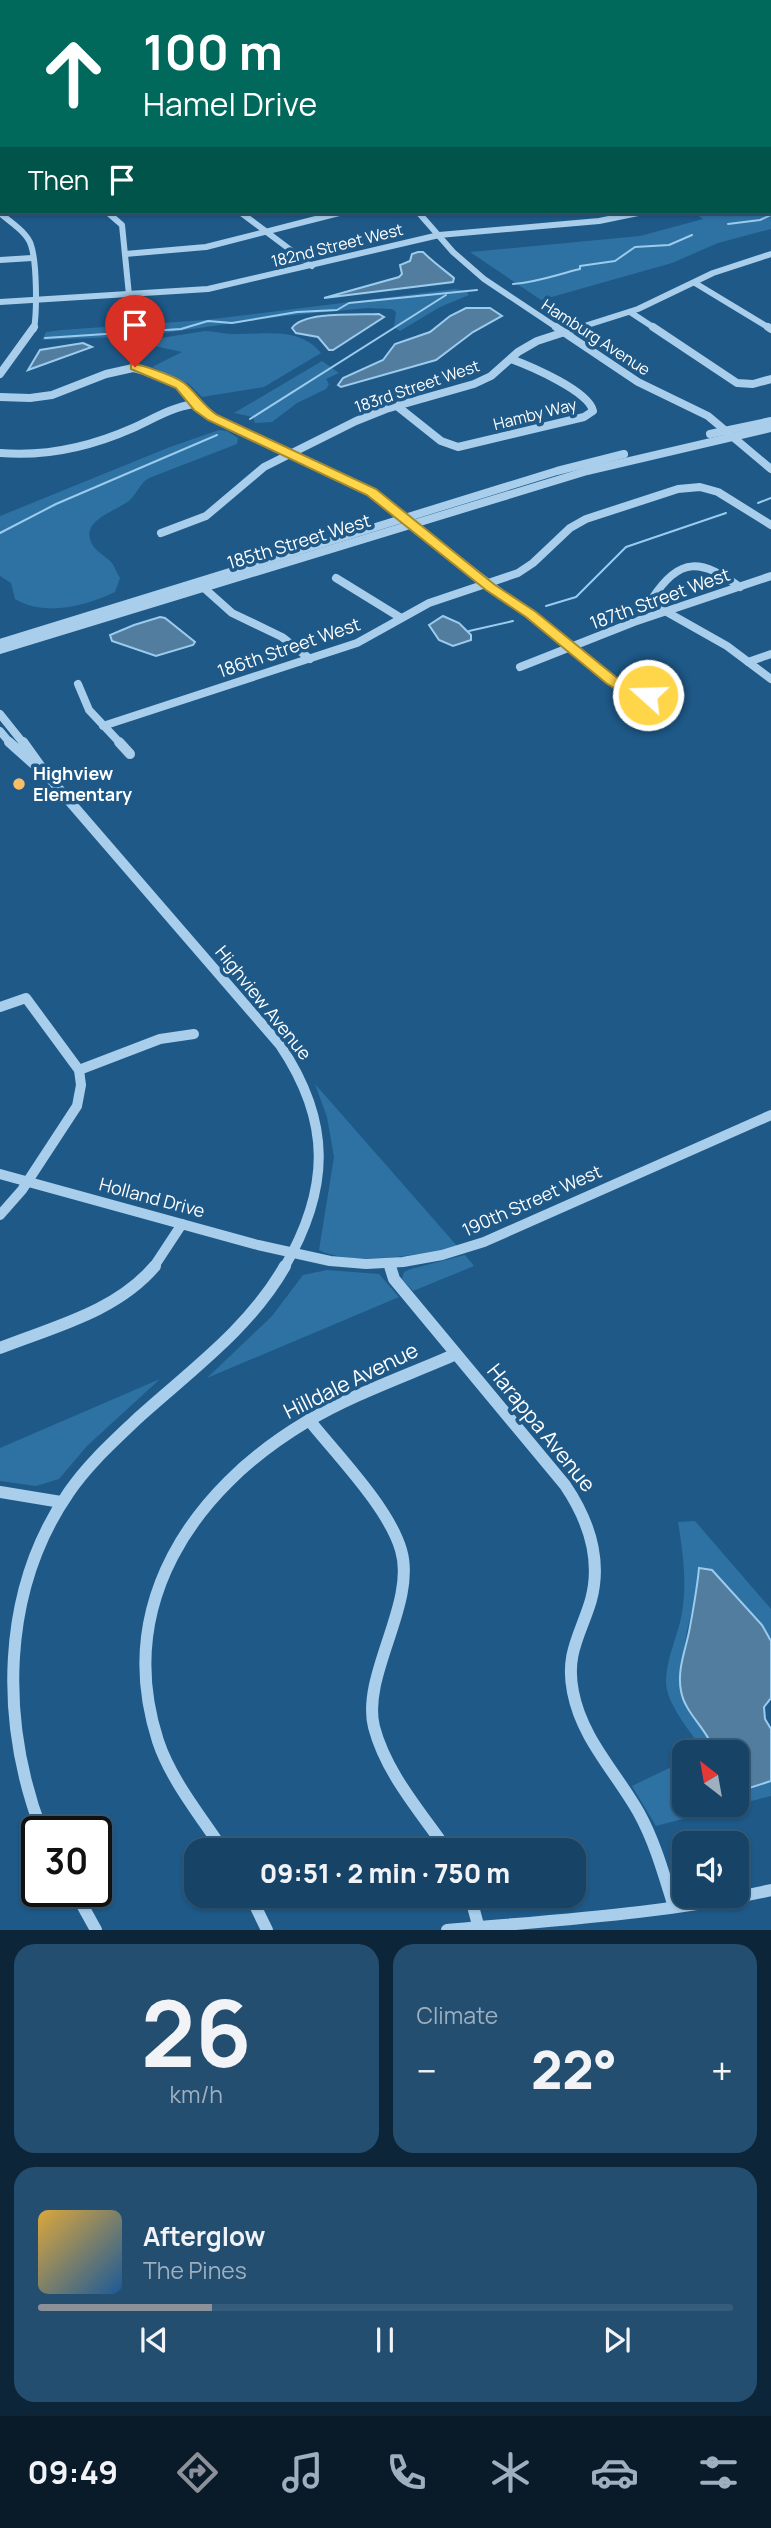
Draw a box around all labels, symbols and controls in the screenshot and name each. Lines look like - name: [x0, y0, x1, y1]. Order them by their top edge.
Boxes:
- text: 100 m: [143, 18, 283, 85]
- icon: ahead: [28, 28, 119, 119]
- text: Hamel Drive: [143, 82, 317, 126]
- icon: arrive: [103, 161, 141, 199]
- text: Then: [28, 162, 89, 198]
- street label: 182nd Street West: [269, 218, 405, 272]
- street label: Hamburg Avenue: [537, 294, 655, 380]
- pin: [105, 295, 165, 367]
- icon: arrive: [116, 306, 154, 344]
- street label: 183rd Street West: [351, 354, 483, 418]
- street label: Hamby Way: [491, 393, 580, 435]
- street label: 185th Street West: [224, 508, 373, 574]
- street label: 187th Street West: [586, 562, 733, 635]
- street label: 186th Street West: [214, 611, 363, 683]
- position arrow: [611, 658, 685, 732]
- place label: Highview Elementary: [33, 761, 132, 806]
- marker: Highview Elementary: [11, 776, 27, 792]
- street label: Highview Avenue: [210, 940, 317, 1064]
- street label: 190th Street West: [458, 1159, 605, 1242]
- street label: Holland Drive: [97, 1171, 208, 1223]
- street label: Hilldale Avenue: [279, 1335, 423, 1425]
- street label: Harappa Avenue: [481, 1357, 602, 1497]
- north arrow: [672, 1740, 749, 1816]
- map controls: [672, 1740, 749, 1908]
- speed limit sign: 30: [21, 1816, 112, 1907]
- button: sound: [672, 1831, 749, 1908]
- text: 09:51 · 2 min · 750 m: [260, 1855, 510, 1891]
- text: 26: [141, 1970, 252, 2094]
- text: Climate: [417, 1999, 498, 2031]
- text: 22°: [531, 2034, 617, 2105]
- text: −: [417, 2044, 437, 2096]
- text: +: [711, 2044, 733, 2096]
- text: km/h: [170, 2078, 223, 2110]
- text: Afterglow: [143, 2218, 265, 2254]
- text: The Pines: [143, 2254, 247, 2286]
- icon: previous: [135, 2321, 173, 2359]
- icon: pause: [366, 2321, 404, 2359]
- icon: next: [598, 2321, 636, 2359]
- icon: directions: [173, 2448, 222, 2497]
- icon: music: [278, 2448, 327, 2497]
- icon: phone: [382, 2448, 431, 2497]
- icon: climate: [486, 2448, 535, 2497]
- icon: car: [590, 2448, 639, 2497]
- icon: filters: [694, 2448, 743, 2497]
- text: 09:49: [28, 2450, 118, 2494]

